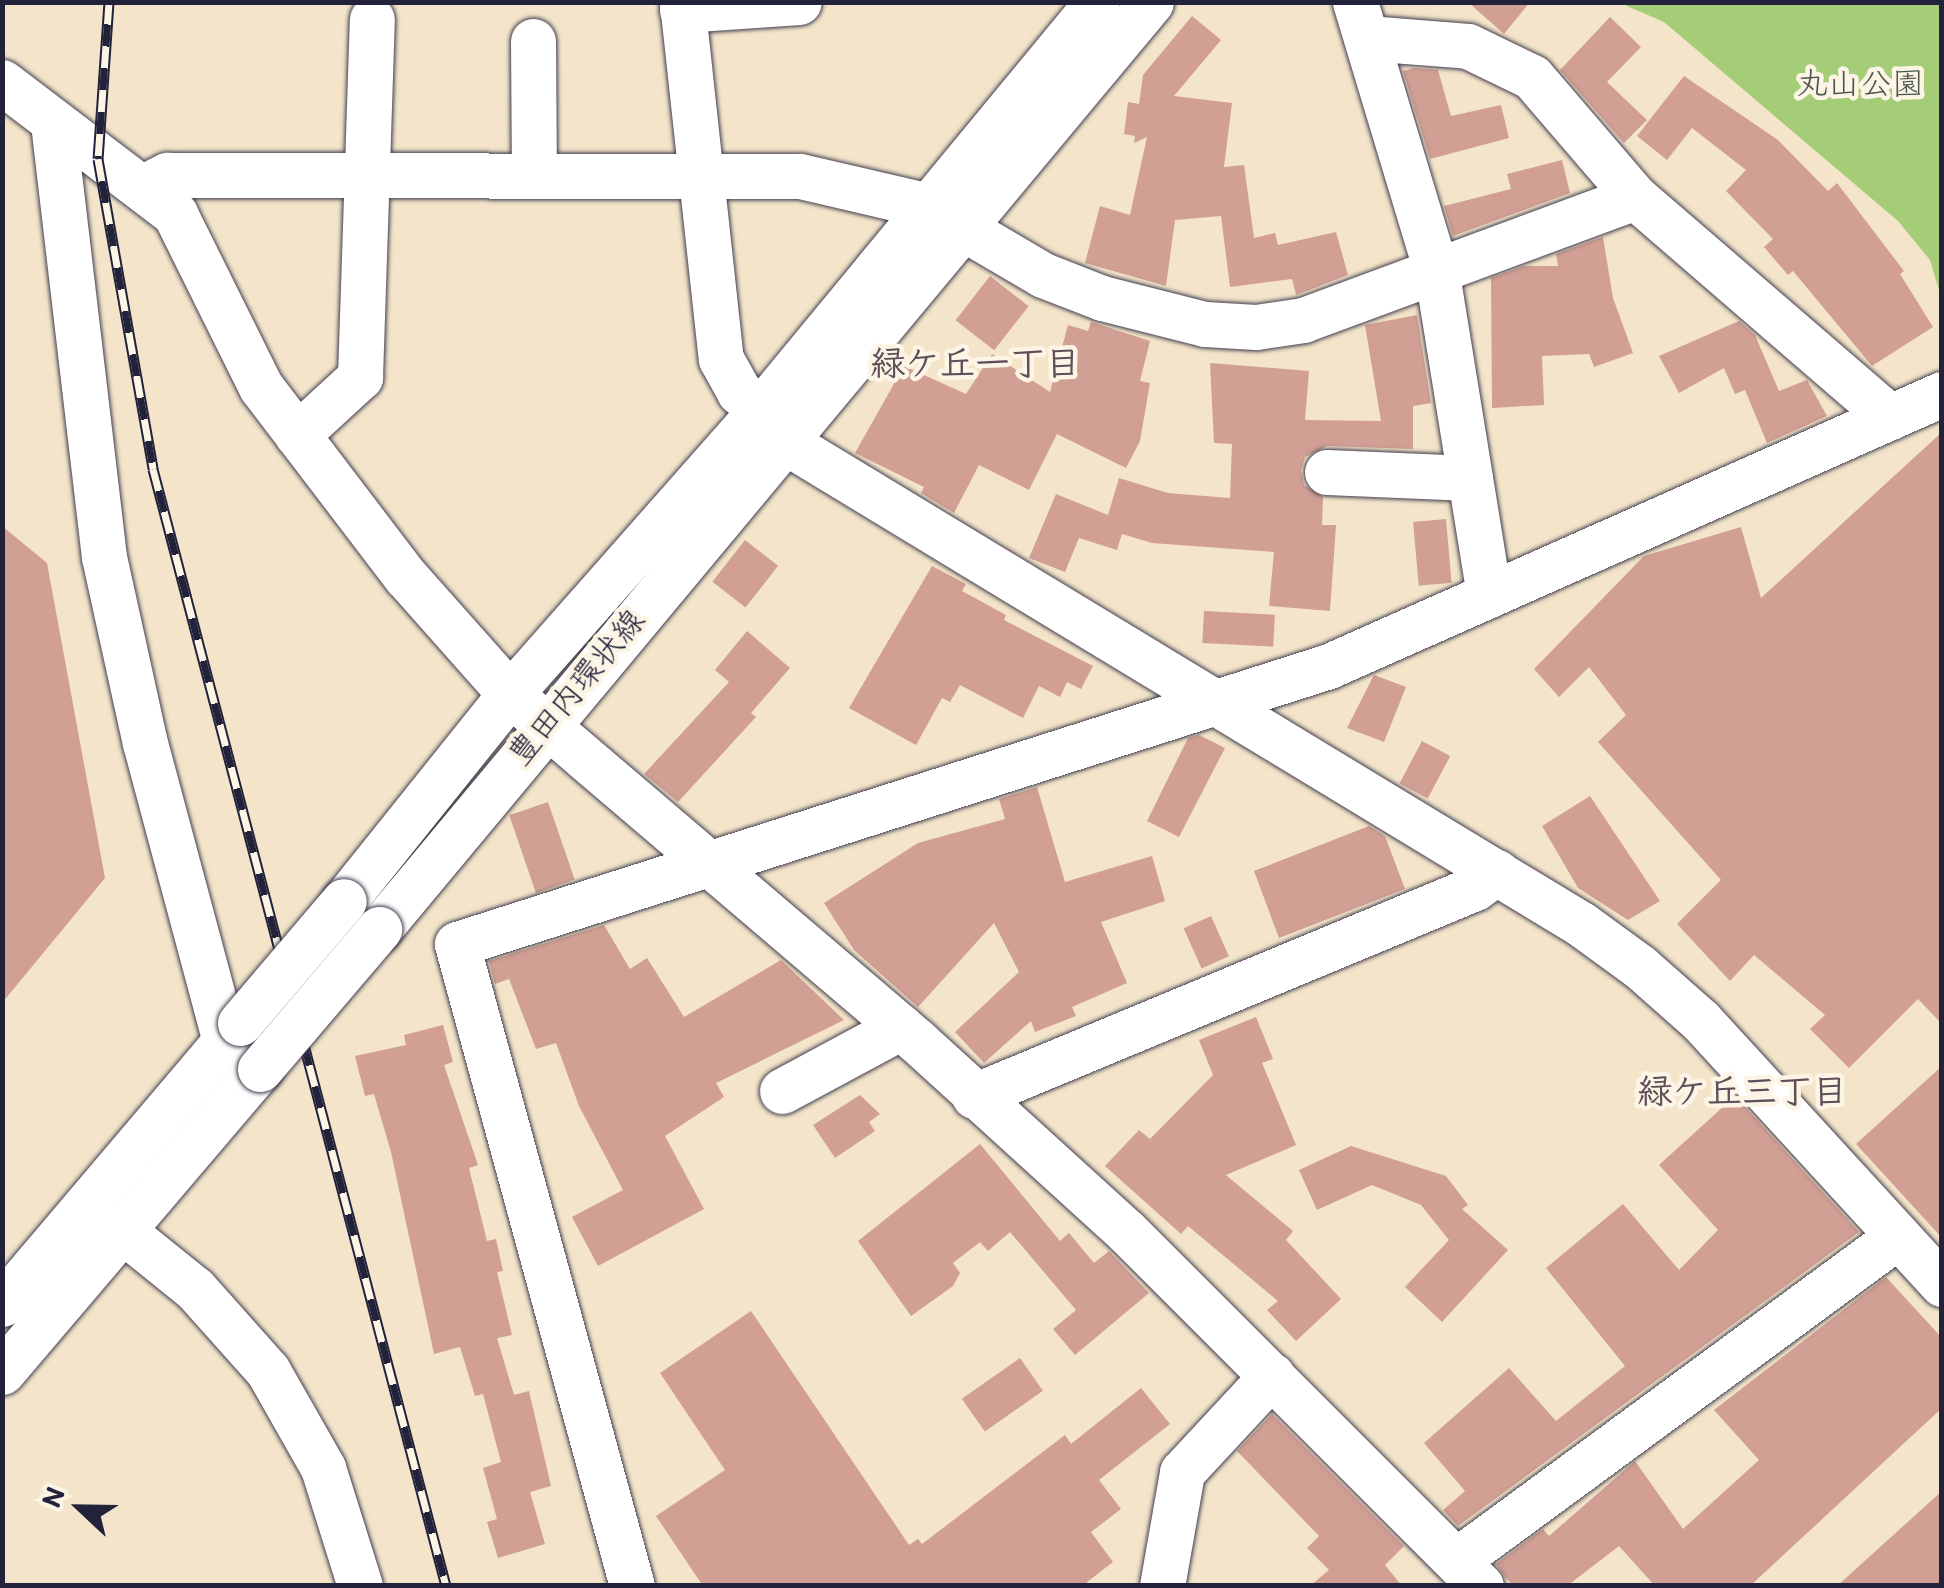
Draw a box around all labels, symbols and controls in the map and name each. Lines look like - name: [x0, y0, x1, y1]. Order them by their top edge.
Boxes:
- park label: 丸山公園: [1796, 64, 1924, 102]
- district label: 緑ケ丘一丁目: [870, 342, 1080, 384]
- street label: 豊田内環状線: [500, 601, 652, 773]
- district label: 緑ケ丘三丁目: [1637, 1070, 1847, 1112]
- north arrow: [30, 1458, 130, 1558]
- text: N: [33, 1482, 71, 1512]

